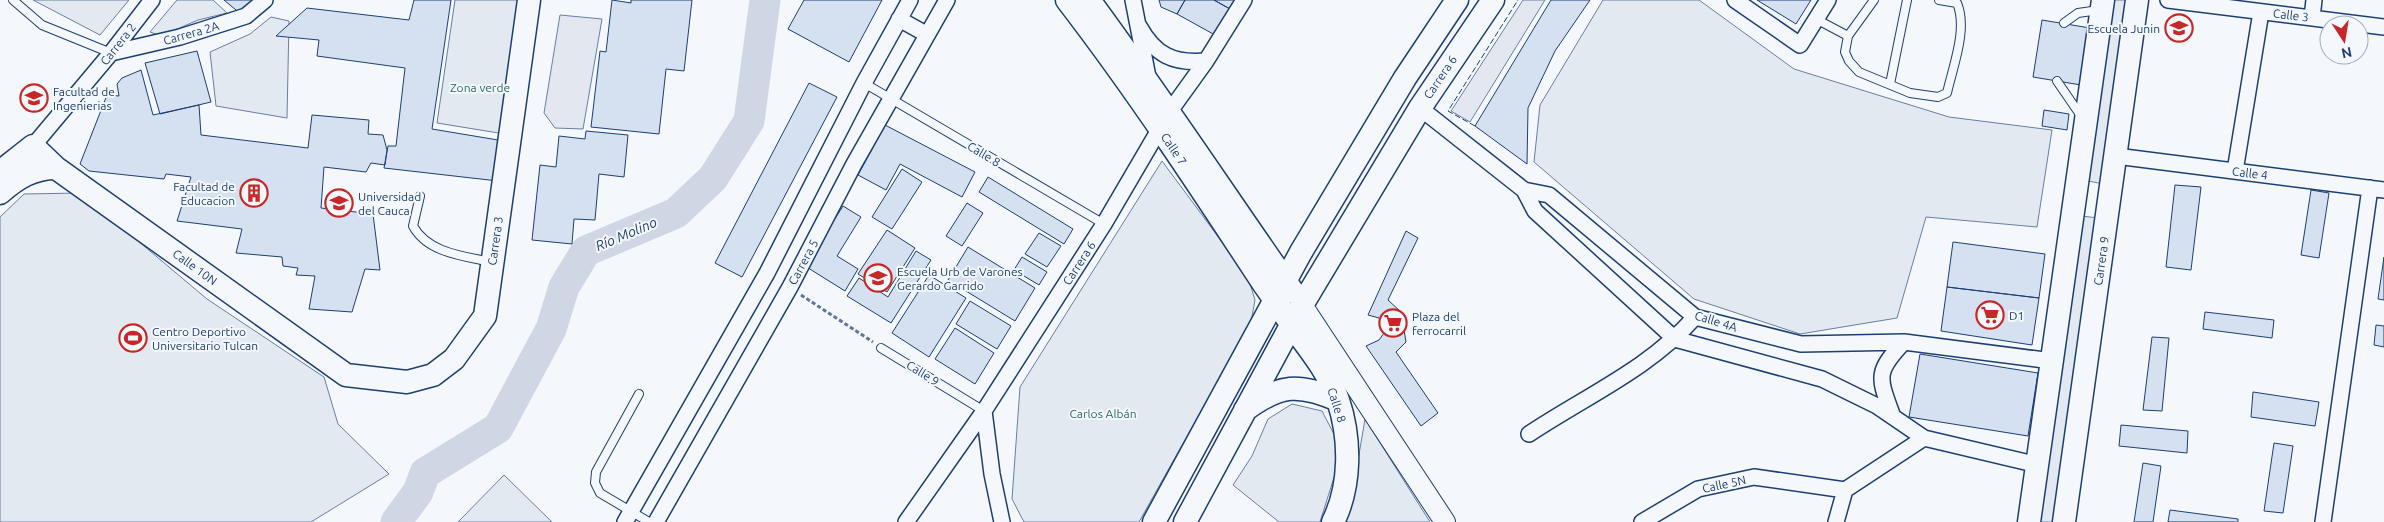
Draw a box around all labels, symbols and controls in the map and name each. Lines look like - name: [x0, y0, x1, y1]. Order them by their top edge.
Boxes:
- street label: Calle 3: [2272, 6, 2310, 24]
- school or university icon: Escuela Junin: [2164, 13, 2194, 43]
- north arrow: [2319, 15, 2369, 65]
- street label: Carrera 2A: [162, 19, 221, 47]
- street label: Carrera 2: [98, 21, 138, 67]
- place label: Escuela Junin: [2088, 22, 2160, 35]
- text: N: [2340, 44, 2353, 62]
- street label: Carrera 6: [1421, 53, 1459, 101]
- park label: Zona verde: [450, 81, 510, 94]
- school or university icon: Facultad de Ingenierias: [19, 83, 49, 113]
- place label: Facultad de Ingenierias: [53, 85, 115, 112]
- street label: Calle 7: [1159, 130, 1189, 168]
- street label: Calle 8: [965, 139, 1003, 169]
- street label: Calle 4: [2231, 164, 2269, 182]
- building icon: Facultad de Educacion: [239, 178, 269, 208]
- place label: Facultad de Educacion: [173, 180, 235, 207]
- school or university icon: Universidad del Cauca: [324, 188, 354, 218]
- place label: Universidad del Cauca: [358, 190, 421, 217]
- water label: Río Molino: [593, 214, 659, 254]
- street label: Carrera 3: [485, 216, 505, 266]
- street label: Carrera 9: [2091, 236, 2111, 286]
- street label: Carrera 5: [786, 237, 820, 287]
- street label: Carrera 6: [1060, 239, 1098, 287]
- street label: Calle 10N: [170, 247, 220, 287]
- school or university icon: Escuela Urb de Varones Gerardo Garrido: [863, 263, 893, 293]
- place label: Escuela Urb de Varones Gerardo Garrido: [897, 265, 1023, 292]
- supermarket icon: D1: [1975, 300, 2005, 330]
- supermarket icon: Plaza del ferrocarril: [1378, 308, 1408, 338]
- street label: Calle 4A: [1693, 308, 1739, 334]
- place label: D1: [2009, 309, 2024, 322]
- place label: Plaza del ferrocarril: [1412, 310, 1466, 337]
- sports icon: Centro Deportivo Universitario Tulcan: [118, 323, 148, 353]
- place label: Centro Deportivo Universitario Tulcan: [152, 325, 258, 352]
- street label: Calle 9: [904, 358, 942, 388]
- street label: Calle 8: [1325, 386, 1349, 424]
- park label: Carlos Albán: [1069, 407, 1137, 420]
- street label: Calle 5N: [1701, 473, 1747, 495]

